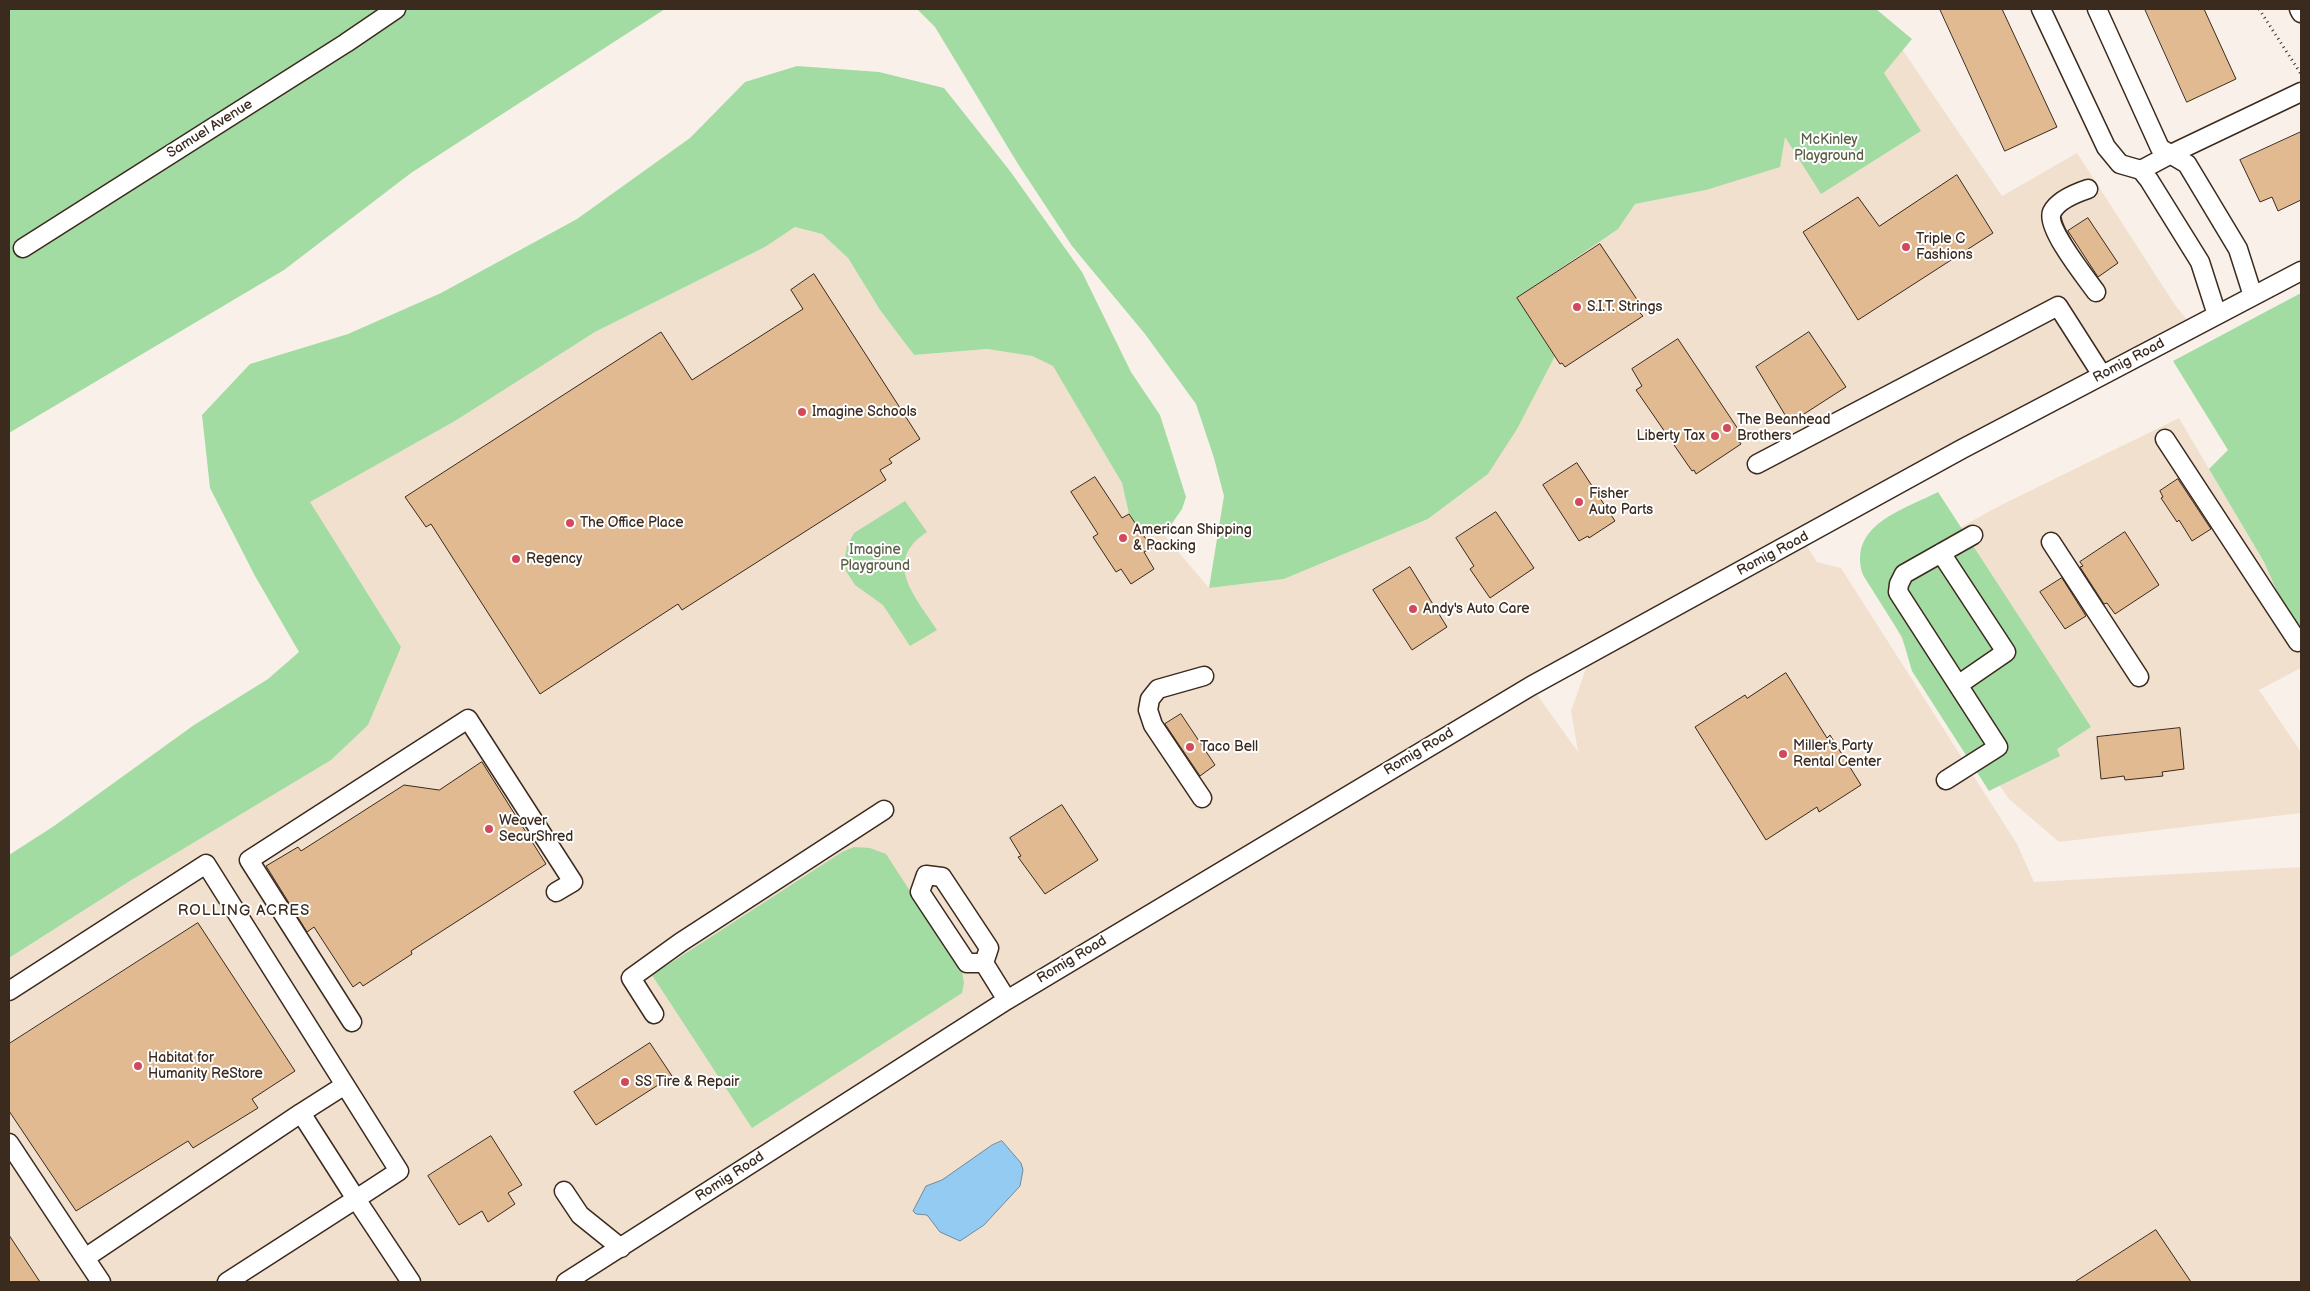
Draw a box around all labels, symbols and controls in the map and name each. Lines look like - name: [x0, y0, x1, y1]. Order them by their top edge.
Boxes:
- street label: Samuel Avenue: [164, 96, 256, 162]
- park label: McKinley Playground: [1794, 132, 1864, 164]
- place label: Triple C Fashions: [1916, 231, 1973, 264]
- marker: Triple C Fashions: [1900, 241, 1912, 253]
- place label: S.I.T. Strings: [1587, 299, 1662, 315]
- marker: S.I.T. Strings: [1571, 301, 1583, 313]
- street label: Romig Road: [2090, 335, 2168, 387]
- place label: Imagine Schools: [812, 404, 917, 420]
- marker: Imagine Schools: [796, 406, 808, 418]
- place label: The Beanhead Brothers: [1737, 412, 1831, 444]
- marker: The Beanhead Brothers: [1721, 422, 1733, 434]
- place label: Liberty Tax: [1636, 428, 1705, 444]
- marker: Liberty Tax: [1709, 430, 1721, 442]
- place label: Fisher Auto Parts: [1589, 486, 1653, 518]
- marker: Fisher Auto Parts: [1573, 496, 1585, 508]
- place label: The Office Place: [580, 515, 684, 531]
- marker: The Office Place: [564, 517, 576, 529]
- place label: American Shipping & Packing: [1133, 522, 1252, 554]
- street label: Romig Road: [1734, 528, 1812, 580]
- marker: American Shipping & Packing: [1117, 532, 1129, 544]
- park label: Imagine Playground: [840, 542, 910, 574]
- place label: Regency: [526, 551, 582, 567]
- marker: Regency: [510, 553, 522, 565]
- place label: Andy's Auto Care: [1423, 601, 1529, 617]
- marker: Andy's Auto Care: [1407, 603, 1419, 615]
- street label: Romig Road: [1381, 725, 1457, 779]
- place label: Miller's Party Rental Center: [1793, 738, 1881, 770]
- place label: Taco Bell: [1200, 739, 1258, 755]
- marker: Taco Bell: [1184, 741, 1196, 753]
- marker: Miller's Party Rental Center: [1777, 748, 1789, 760]
- place label: Weaver SecurShred: [499, 813, 573, 846]
- marker: Weaver SecurShred: [483, 823, 495, 835]
- district label: ROLLING ACRES: [176, 902, 312, 920]
- street label: Romig Road: [1034, 933, 1110, 987]
- place label: Habitat for Humanity ReStore: [148, 1050, 263, 1082]
- marker: Habitat for Humanity ReStore: [132, 1060, 144, 1072]
- place label: SS Tire & Repair: [635, 1074, 739, 1090]
- marker: SS Tire & Repair: [619, 1076, 631, 1088]
- street label: Romig Road: [693, 1149, 767, 1205]

